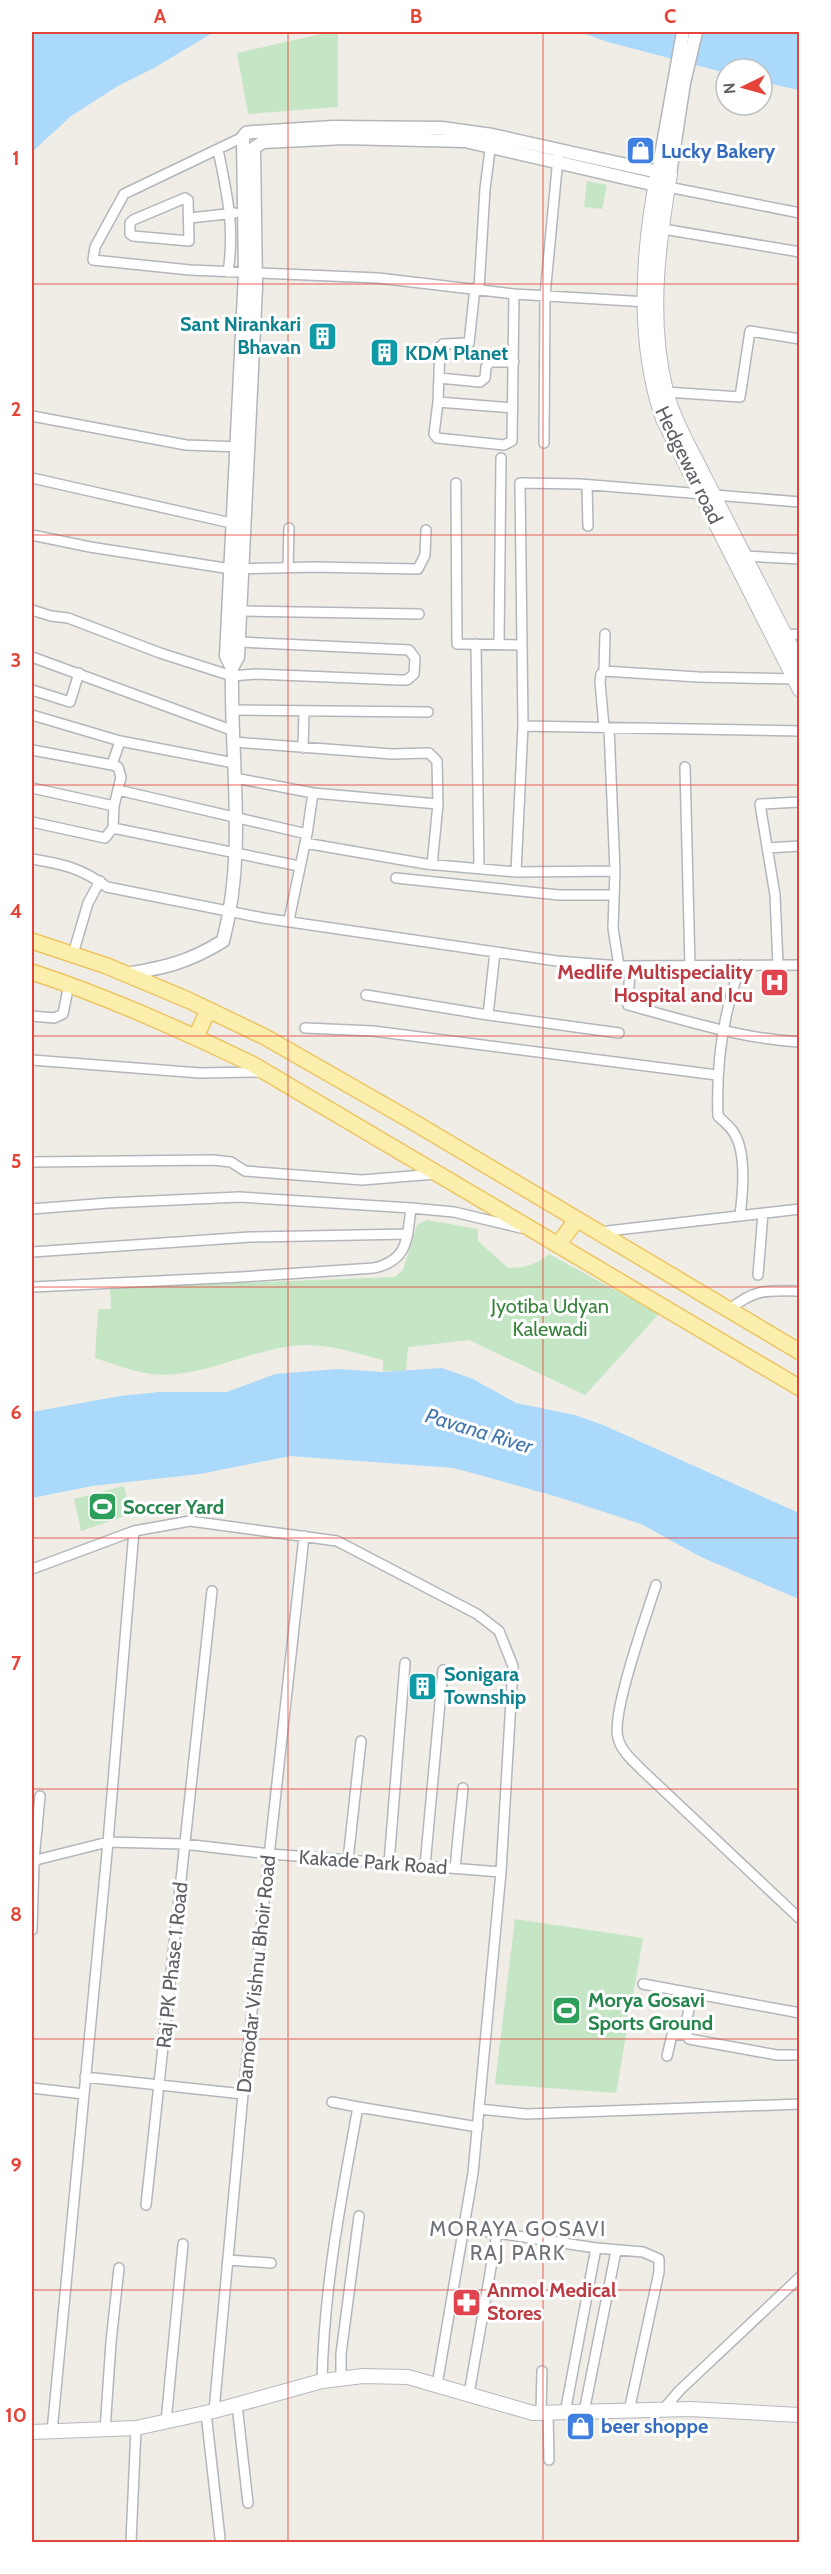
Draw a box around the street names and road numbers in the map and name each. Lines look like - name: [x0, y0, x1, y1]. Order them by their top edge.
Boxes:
- street label: Hedgewar road: [650, 402, 728, 528]
- street label: Kakade Park Road: [298, 1845, 448, 1879]
- street label: Damodar Vishnu Bhoir Road: [232, 1854, 280, 2094]
- street label: Raj PK Phase 1 Road: [151, 1881, 193, 2049]

